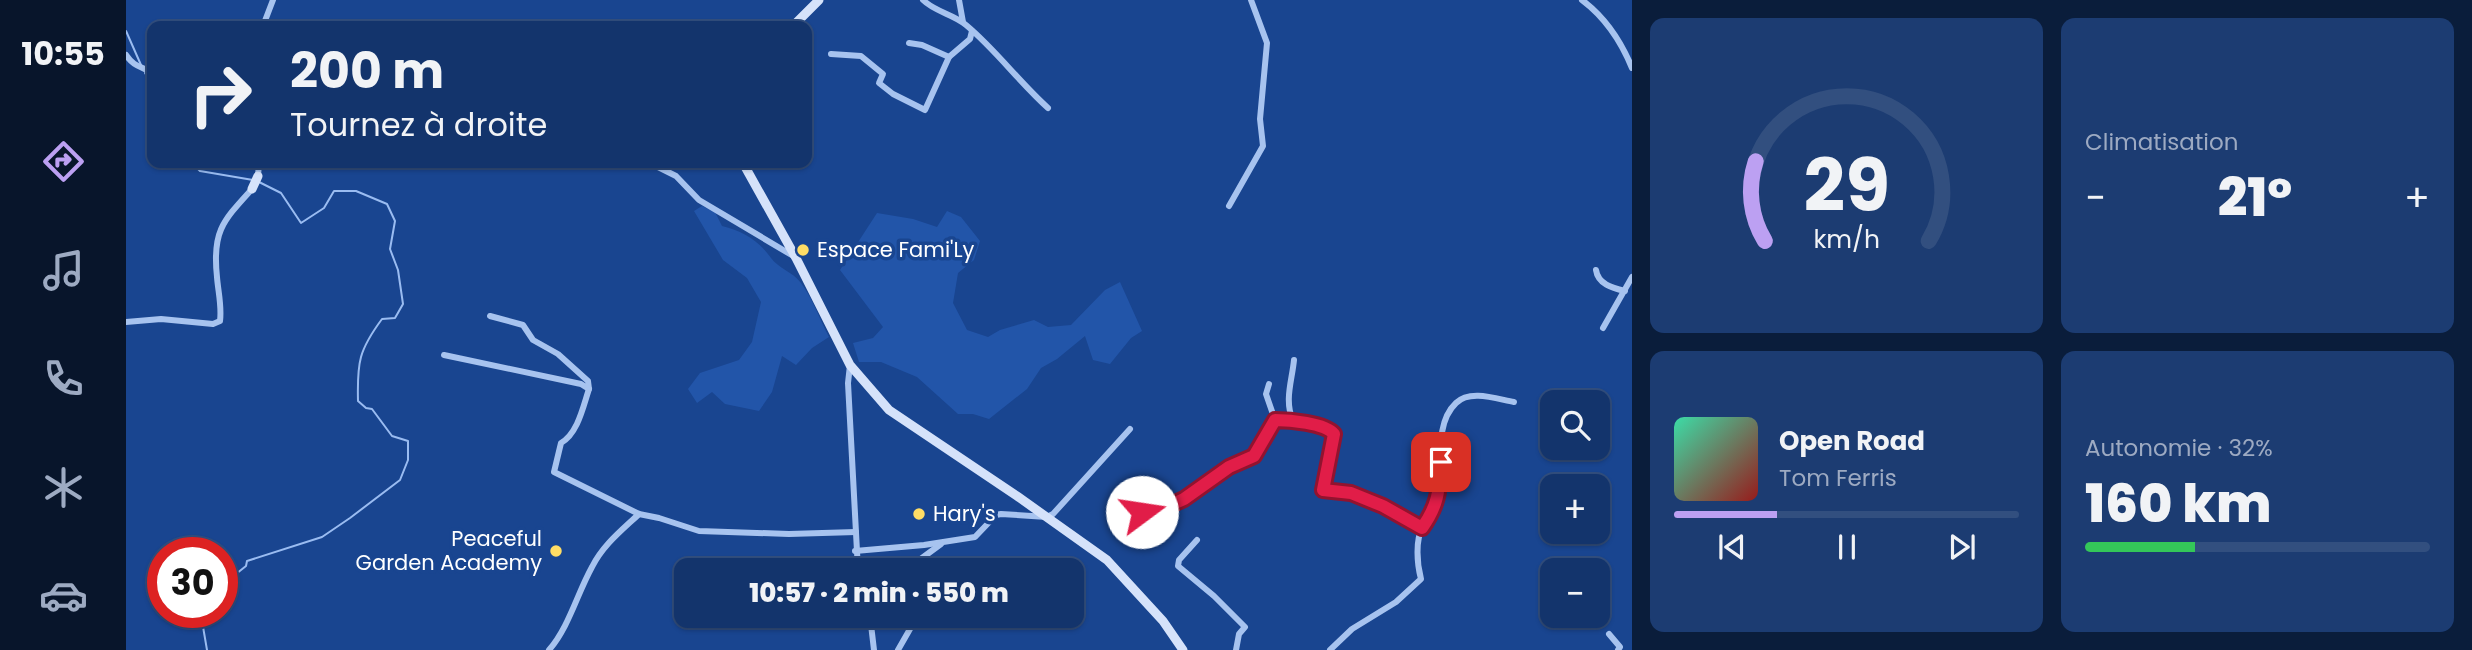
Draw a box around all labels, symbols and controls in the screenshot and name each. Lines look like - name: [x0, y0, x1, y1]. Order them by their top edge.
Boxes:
- text: 10:55: [21, 31, 105, 76]
- text: 200 m: [290, 37, 444, 105]
- icon: right: [175, 49, 266, 140]
- text: Tournez à droite: [290, 102, 547, 147]
- text: Climatisation: [2085, 126, 2238, 158]
- text: 29: [1803, 136, 1890, 237]
- icon: directions: [39, 137, 88, 186]
- text: 21°: [2218, 161, 2292, 234]
- text: −: [2085, 171, 2106, 224]
- text: +: [2404, 171, 2430, 224]
- text: km/h: [1813, 222, 1880, 257]
- place label: Espace Fami'Ly: [817, 235, 974, 264]
- marker: Espace Fami'Ly: [795, 242, 811, 258]
- icon: music: [39, 246, 88, 295]
- icon: phone: [39, 354, 88, 403]
- map controls: [1540, 390, 1610, 628]
- button: search: [1540, 390, 1610, 460]
- text: Open Road: [1779, 423, 1925, 459]
- pin: [1411, 432, 1471, 492]
- text: Autonomie · 32%: [2085, 432, 2273, 464]
- icon: arrive: [1422, 443, 1460, 481]
- text: Tom Ferris: [1779, 462, 1897, 494]
- icon: climate: [39, 463, 88, 512]
- text: 160 km: [2085, 467, 2271, 540]
- button: +: [1540, 474, 1610, 544]
- position arrow: [1105, 475, 1179, 549]
- place label: Hary's: [933, 499, 996, 528]
- marker: Hary's: [911, 506, 927, 522]
- place label: Peaceful Garden Academy: [356, 524, 542, 577]
- icon: previous: [1713, 528, 1751, 566]
- icon: pause: [1828, 528, 1866, 566]
- icon: next: [1943, 528, 1981, 566]
- speed limit sign: 30: [147, 537, 238, 628]
- marker: Peaceful Garden Academy: [548, 543, 564, 559]
- button: −: [1540, 558, 1610, 628]
- icon: car: [39, 571, 88, 620]
- text: 10:57 · 2 min · 550 m: [749, 575, 1009, 611]

